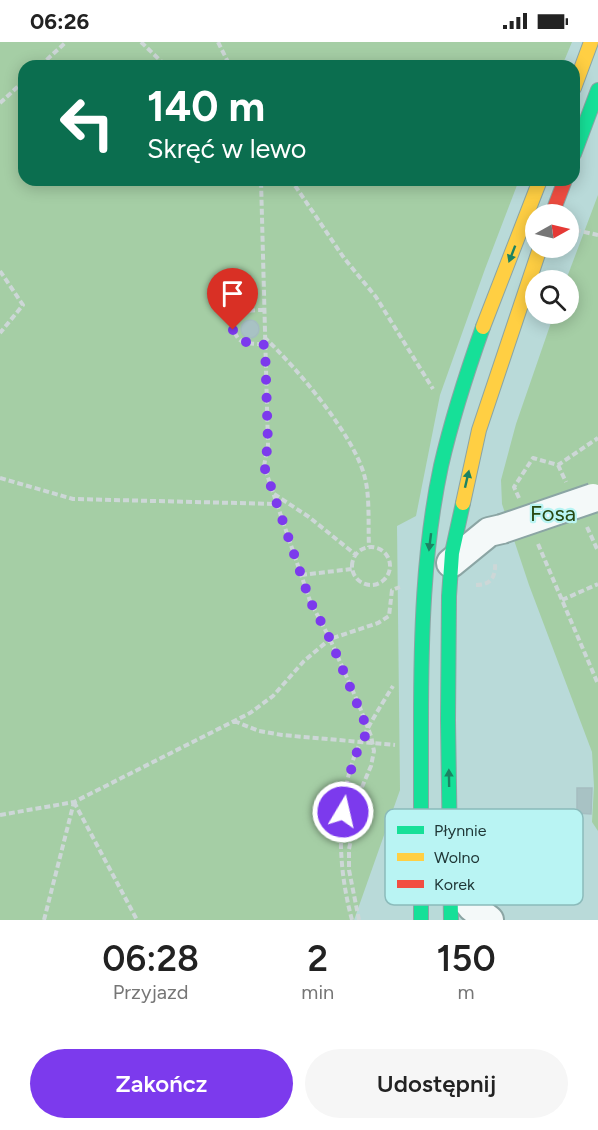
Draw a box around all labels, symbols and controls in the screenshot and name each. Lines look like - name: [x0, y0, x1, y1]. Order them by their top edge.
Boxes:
- text: 06:26: [30, 8, 89, 35]
- text: 140 m: [147, 81, 265, 132]
- icon: left: [48, 84, 126, 162]
- text: Skręć w lewo: [147, 132, 307, 165]
- north arrow: [525, 204, 579, 258]
- map controls: [525, 204, 579, 324]
- one-way arrow: [506, 245, 516, 263]
- pin: [207, 268, 258, 330]
- button: search: [525, 270, 579, 324]
- icon: arrive: [216, 277, 249, 310]
- one-way arrow: [463, 469, 472, 488]
- park label: Fosa: [530, 500, 576, 527]
- one-way arrow: [425, 532, 434, 551]
- one-way arrow: [444, 768, 454, 787]
- position arrow: [311, 780, 375, 844]
- legend: [385, 809, 583, 905]
- text: Płynnie: [434, 821, 487, 840]
- text: Wolno: [434, 848, 480, 867]
- text: Korek: [434, 875, 475, 894]
- text: 06:28: [102, 937, 199, 980]
- text: 2: [307, 937, 328, 980]
- text: 150: [437, 937, 496, 980]
- text: Przyjazd: [113, 980, 189, 1004]
- text: min: [301, 980, 334, 1004]
- text: m: [458, 980, 475, 1004]
- button: Zakończ: [30, 1049, 293, 1118]
- button: Udostępnij: [305, 1049, 568, 1118]

